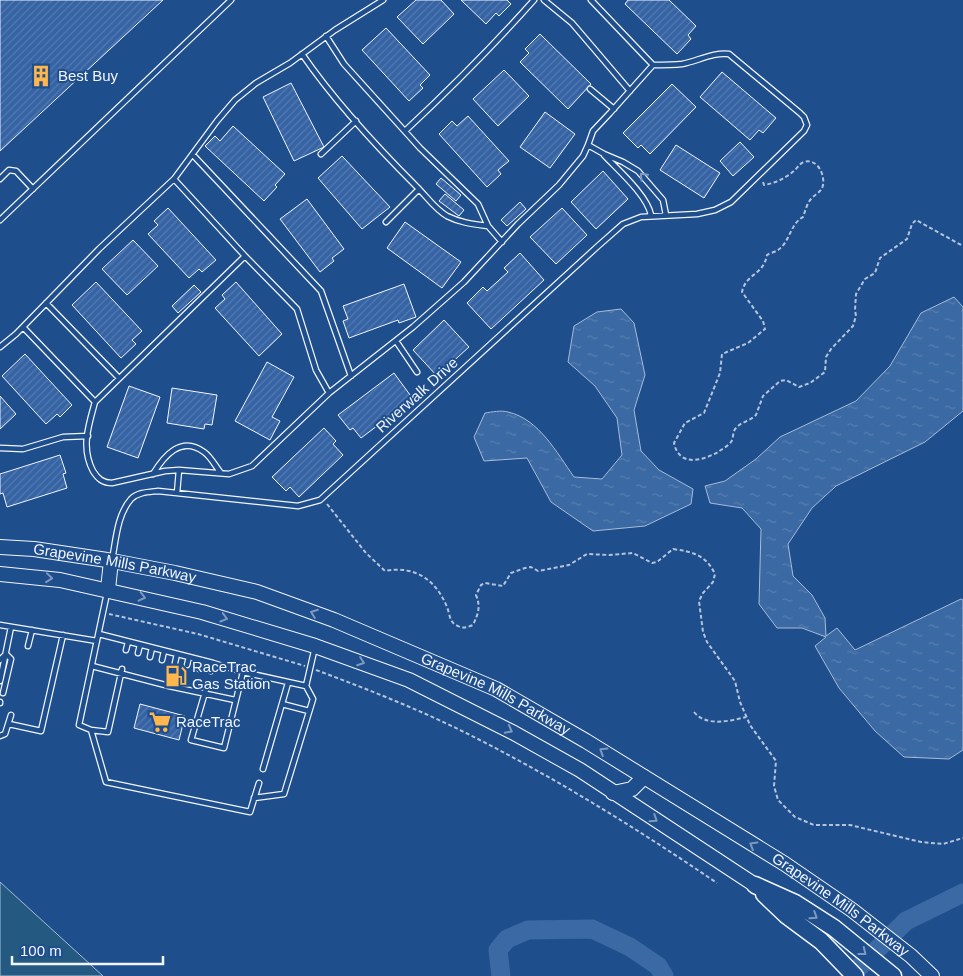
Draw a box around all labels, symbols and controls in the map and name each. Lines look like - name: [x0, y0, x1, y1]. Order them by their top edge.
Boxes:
- building icon: Best Buy: [28, 63, 54, 89]
- place label: Best Buy: [58, 67, 119, 84]
- one-way arrow: [640, 173, 649, 182]
- street label: Riverwalk Drive: [372, 353, 461, 436]
- street label: Grapevine Mills Parkway: [32, 540, 198, 586]
- one-way arrow: [45, 573, 53, 584]
- one-way arrow: [138, 591, 147, 602]
- one-way arrow: [310, 609, 319, 619]
- one-way arrow: [220, 613, 228, 623]
- street label: Grapevine Mills Parkway: [418, 649, 574, 738]
- one-way arrow: [356, 656, 365, 667]
- place label: RaceTrac Gas Station: [192, 658, 270, 692]
- fuel station icon: RaceTrac Gas Station: [163, 663, 189, 689]
- supermarket icon: RaceTrac: [147, 709, 173, 735]
- place label: RaceTrac: [176, 713, 241, 730]
- one-way arrow: [504, 724, 513, 734]
- one-way arrow: [599, 748, 608, 758]
- one-way arrow: [649, 813, 658, 823]
- one-way arrow: [750, 841, 759, 851]
- street label: Grapevine Mills Parkway: [769, 849, 913, 960]
- one-way arrow: [809, 909, 818, 919]
- scale bar: [12, 934, 164, 966]
- text: 100 m: [20, 942, 62, 959]
- one-way arrow: [857, 946, 866, 954]

